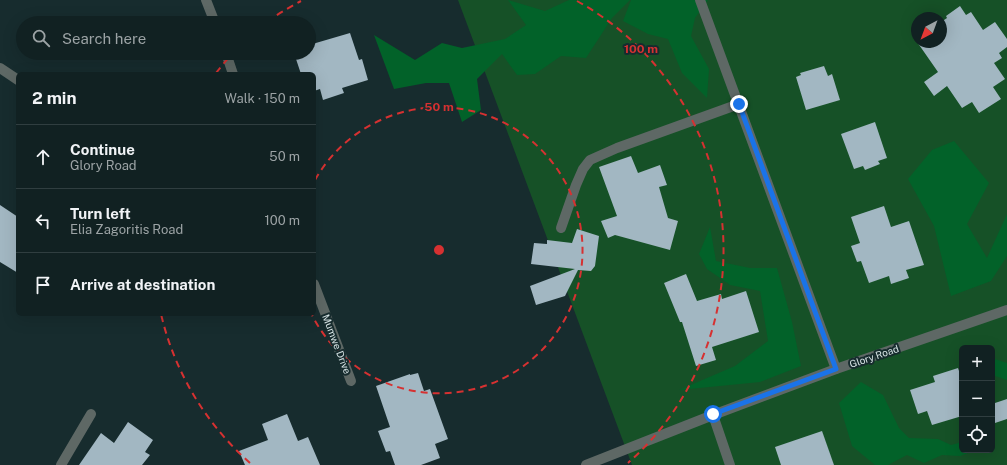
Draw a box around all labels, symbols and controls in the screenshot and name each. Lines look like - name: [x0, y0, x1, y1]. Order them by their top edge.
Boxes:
- north arrow: [911, 12, 947, 48]
- search box: [16, 16, 316, 60]
- icon: search: [30, 27, 52, 49]
- text: Search here: [62, 30, 146, 47]
- text: 100 m: [624, 42, 658, 56]
- text: 2 min: [32, 88, 77, 108]
- text: Walk · 150 m: [225, 91, 300, 106]
- route end: [730, 95, 748, 113]
- text: 50 m: [424, 100, 454, 114]
- text: Continue: [70, 141, 135, 158]
- icon: ahead: [32, 146, 54, 168]
- text: 50 m: [269, 149, 300, 164]
- text: Glory Road: [70, 158, 137, 173]
- text: Turn left: [70, 205, 131, 222]
- icon: left: [32, 210, 54, 232]
- text: 100 m: [264, 213, 300, 228]
- text: Elia Zagoritis Road: [70, 222, 183, 237]
- centre of rings: [432, 243, 446, 257]
- icon: arrive: [32, 274, 54, 296]
- text: Arrive at destination: [70, 276, 215, 293]
- street label: Mumwe Drive: [320, 313, 354, 376]
- street label: Glory Road: [848, 342, 900, 370]
- map controls: [959, 345, 995, 453]
- button: +: [959, 345, 995, 381]
- button: −: [959, 381, 995, 417]
- route start: [704, 405, 722, 423]
- button: locate: [959, 417, 995, 453]

